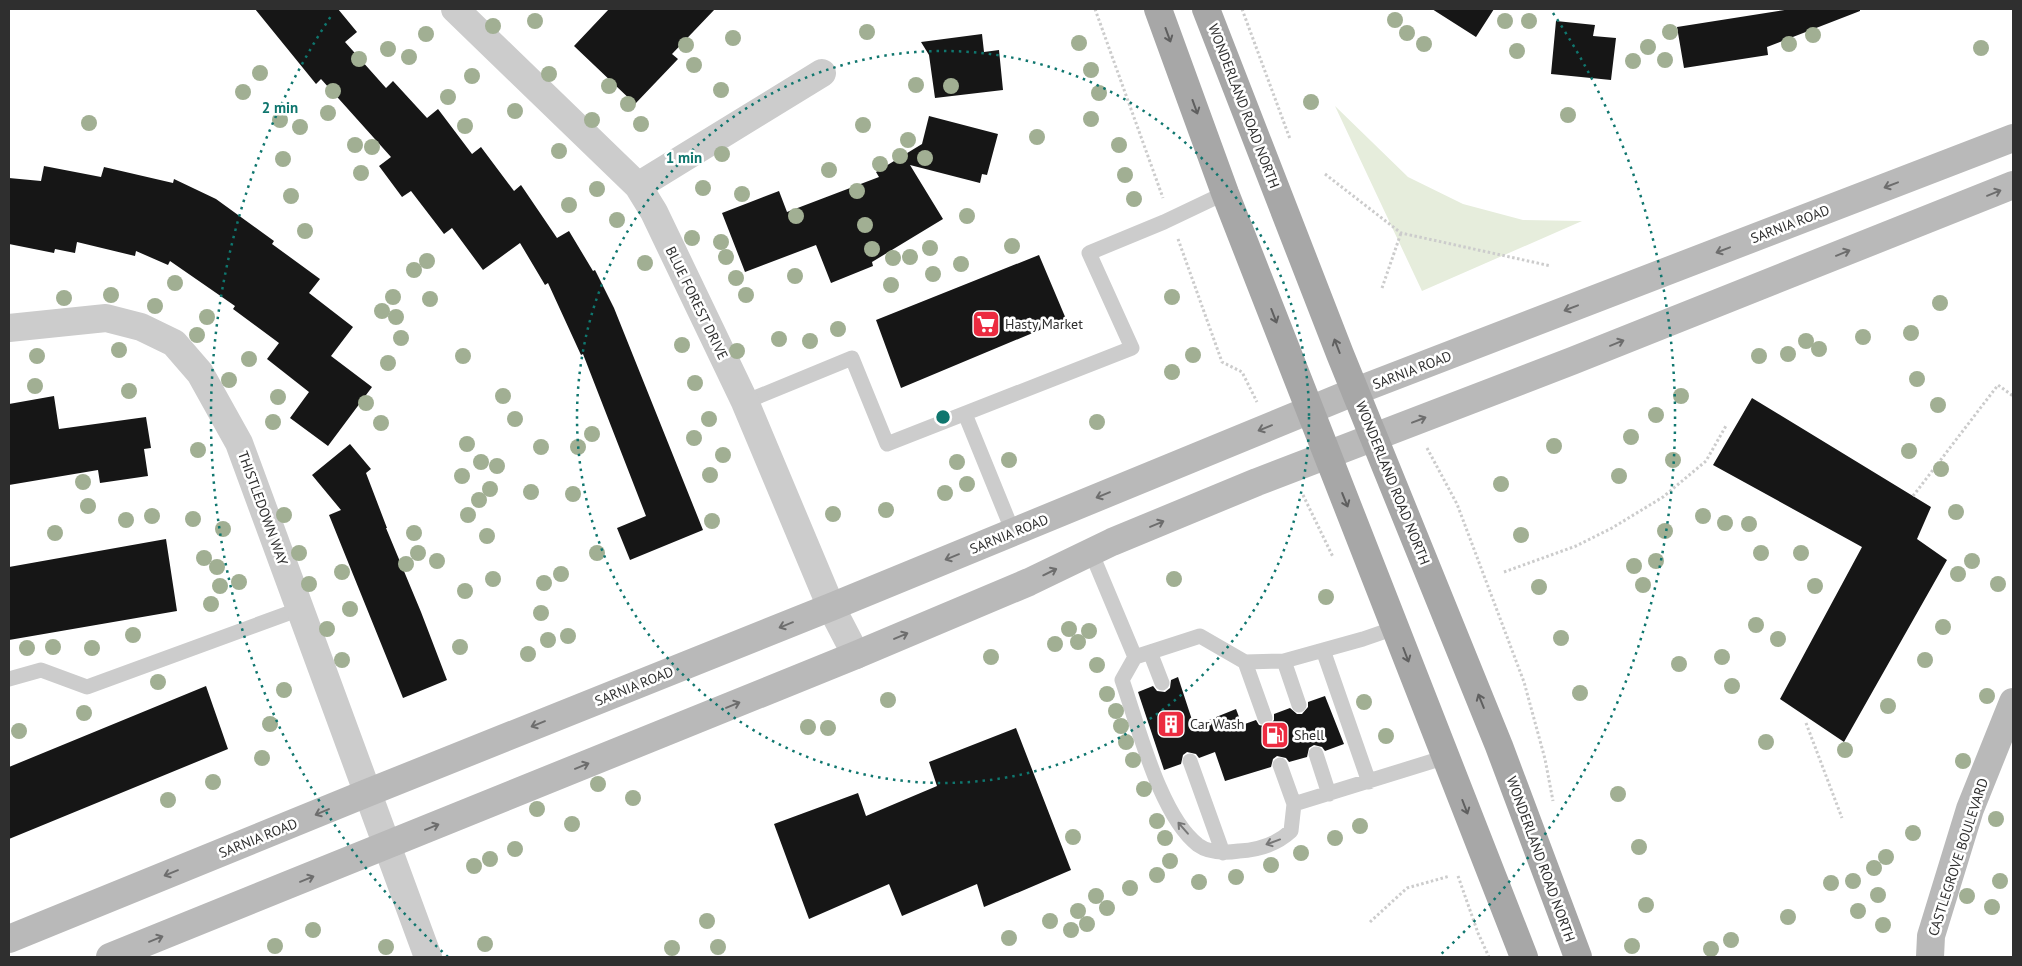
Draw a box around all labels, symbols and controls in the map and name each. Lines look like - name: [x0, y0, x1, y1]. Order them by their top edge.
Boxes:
- street label: WONDERLAND ROAD NORTH: [1204, 21, 1284, 191]
- one-way arrow: [1164, 27, 1173, 42]
- text: 2 min: [262, 98, 298, 117]
- one-way arrow: [1191, 99, 1200, 115]
- text: 1 min: [666, 148, 702, 167]
- one-way arrow: [1884, 181, 1899, 190]
- one-way arrow: [1986, 188, 2001, 197]
- street label: SARNIA ROAD: [1748, 201, 1832, 247]
- street label: BLUE FOREST DRIVE: [662, 243, 732, 363]
- one-way arrow: [1716, 246, 1731, 255]
- one-way arrow: [1835, 248, 1850, 257]
- one-way arrow: [1564, 304, 1579, 313]
- one-way arrow: [1270, 308, 1279, 323]
- supermarket icon: Hasty Market: [971, 309, 1001, 339]
- place label: Hasty Market: [1005, 315, 1083, 333]
- one-way arrow: [1609, 338, 1624, 347]
- one-way arrow: [1332, 339, 1341, 355]
- street label: SARNIA ROAD: [1370, 347, 1454, 393]
- street label: WONDERLAND ROAD NORTH: [1352, 399, 1434, 567]
- centre of rings: [934, 408, 952, 426]
- one-way arrow: [1411, 415, 1426, 424]
- one-way arrow: [1258, 424, 1273, 434]
- street label: THISTLEDOWN WAY: [234, 448, 292, 568]
- one-way arrow: [1096, 491, 1111, 501]
- one-way arrow: [1340, 492, 1350, 507]
- street label: SARNIA ROAD: [967, 510, 1051, 558]
- one-way arrow: [1149, 518, 1164, 528]
- one-way arrow: [944, 554, 959, 563]
- one-way arrow: [1043, 567, 1058, 577]
- one-way arrow: [779, 621, 794, 630]
- one-way arrow: [893, 631, 908, 641]
- one-way arrow: [1402, 647, 1411, 663]
- street label: SARNIA ROAD: [592, 662, 676, 710]
- one-way arrow: [1476, 694, 1485, 709]
- one-way arrow: [725, 700, 740, 709]
- building icon: Car Wash: [1156, 709, 1186, 739]
- place label: Car Wash: [1190, 715, 1244, 733]
- fuel station icon: Shell: [1260, 720, 1290, 750]
- one-way arrow: [530, 721, 545, 730]
- place label: Shell: [1294, 726, 1324, 744]
- one-way arrow: [574, 761, 589, 770]
- street label: WONDERLAND ROAD NORTH: [1503, 774, 1579, 944]
- street label: CASTLEGROVE BOULEVARD: [1924, 776, 1992, 938]
- one-way arrow: [1461, 799, 1471, 814]
- one-way arrow: [315, 807, 330, 817]
- street label: SARNIA ROAD: [216, 814, 300, 862]
- one-way arrow: [424, 822, 439, 832]
- one-way arrow: [1177, 822, 1189, 835]
- one-way arrow: [1265, 838, 1281, 847]
- one-way arrow: [164, 869, 180, 878]
- one-way arrow: [299, 874, 314, 883]
- one-way arrow: [148, 934, 163, 943]

